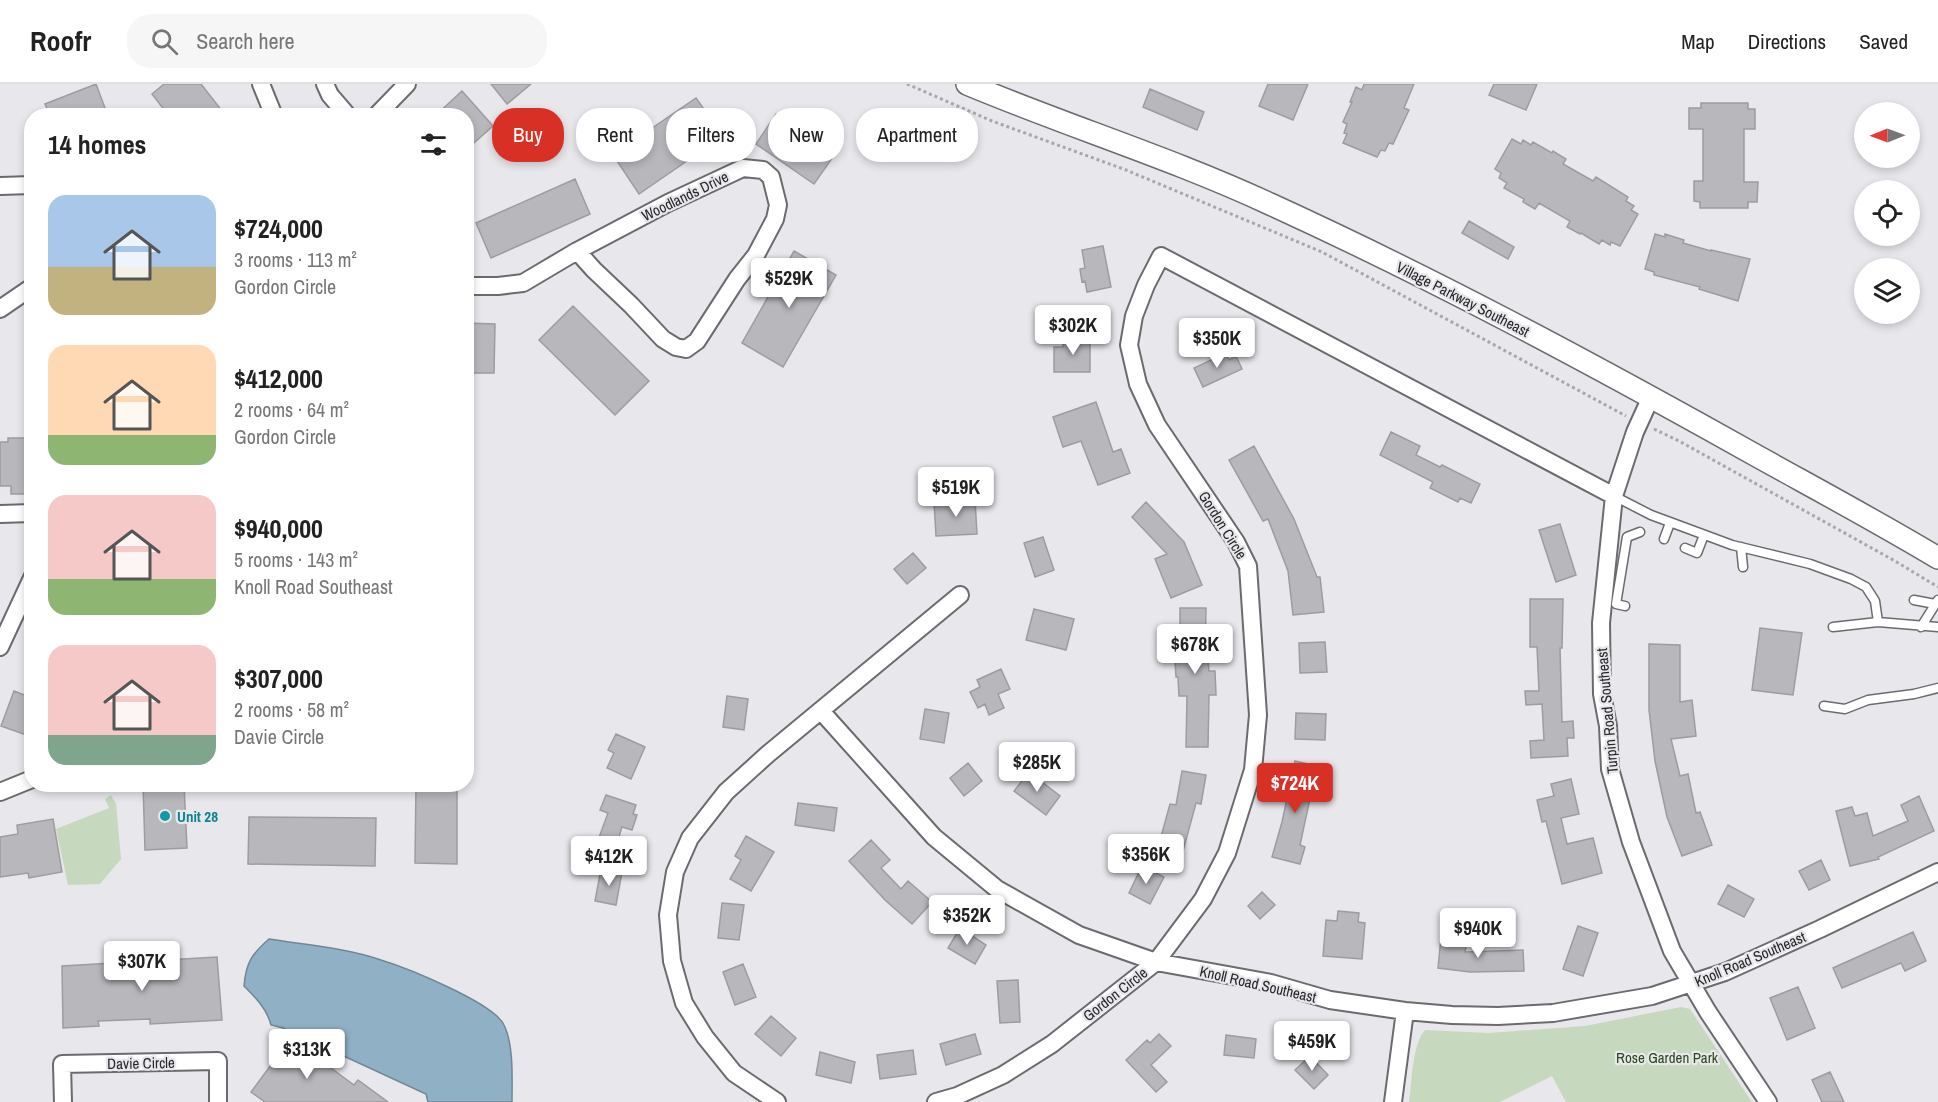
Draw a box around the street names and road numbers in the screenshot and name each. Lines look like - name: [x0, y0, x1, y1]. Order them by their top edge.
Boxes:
- street label: Woodlands Drive: [638, 166, 732, 226]
- street label: Village Parkway Southeast: [1393, 256, 1534, 342]
- street label: Gordon Circle: [1194, 487, 1252, 563]
- street label: Turpin Road Southeast: [1591, 647, 1623, 775]
- street label: Knoll Road Southeast: [1691, 926, 1809, 992]
- street label: Knoll Road Southeast: [1198, 960, 1319, 1008]
- street label: Gordon Circle: [1078, 962, 1152, 1026]
- street label: Davie Circle: [107, 1052, 175, 1074]

